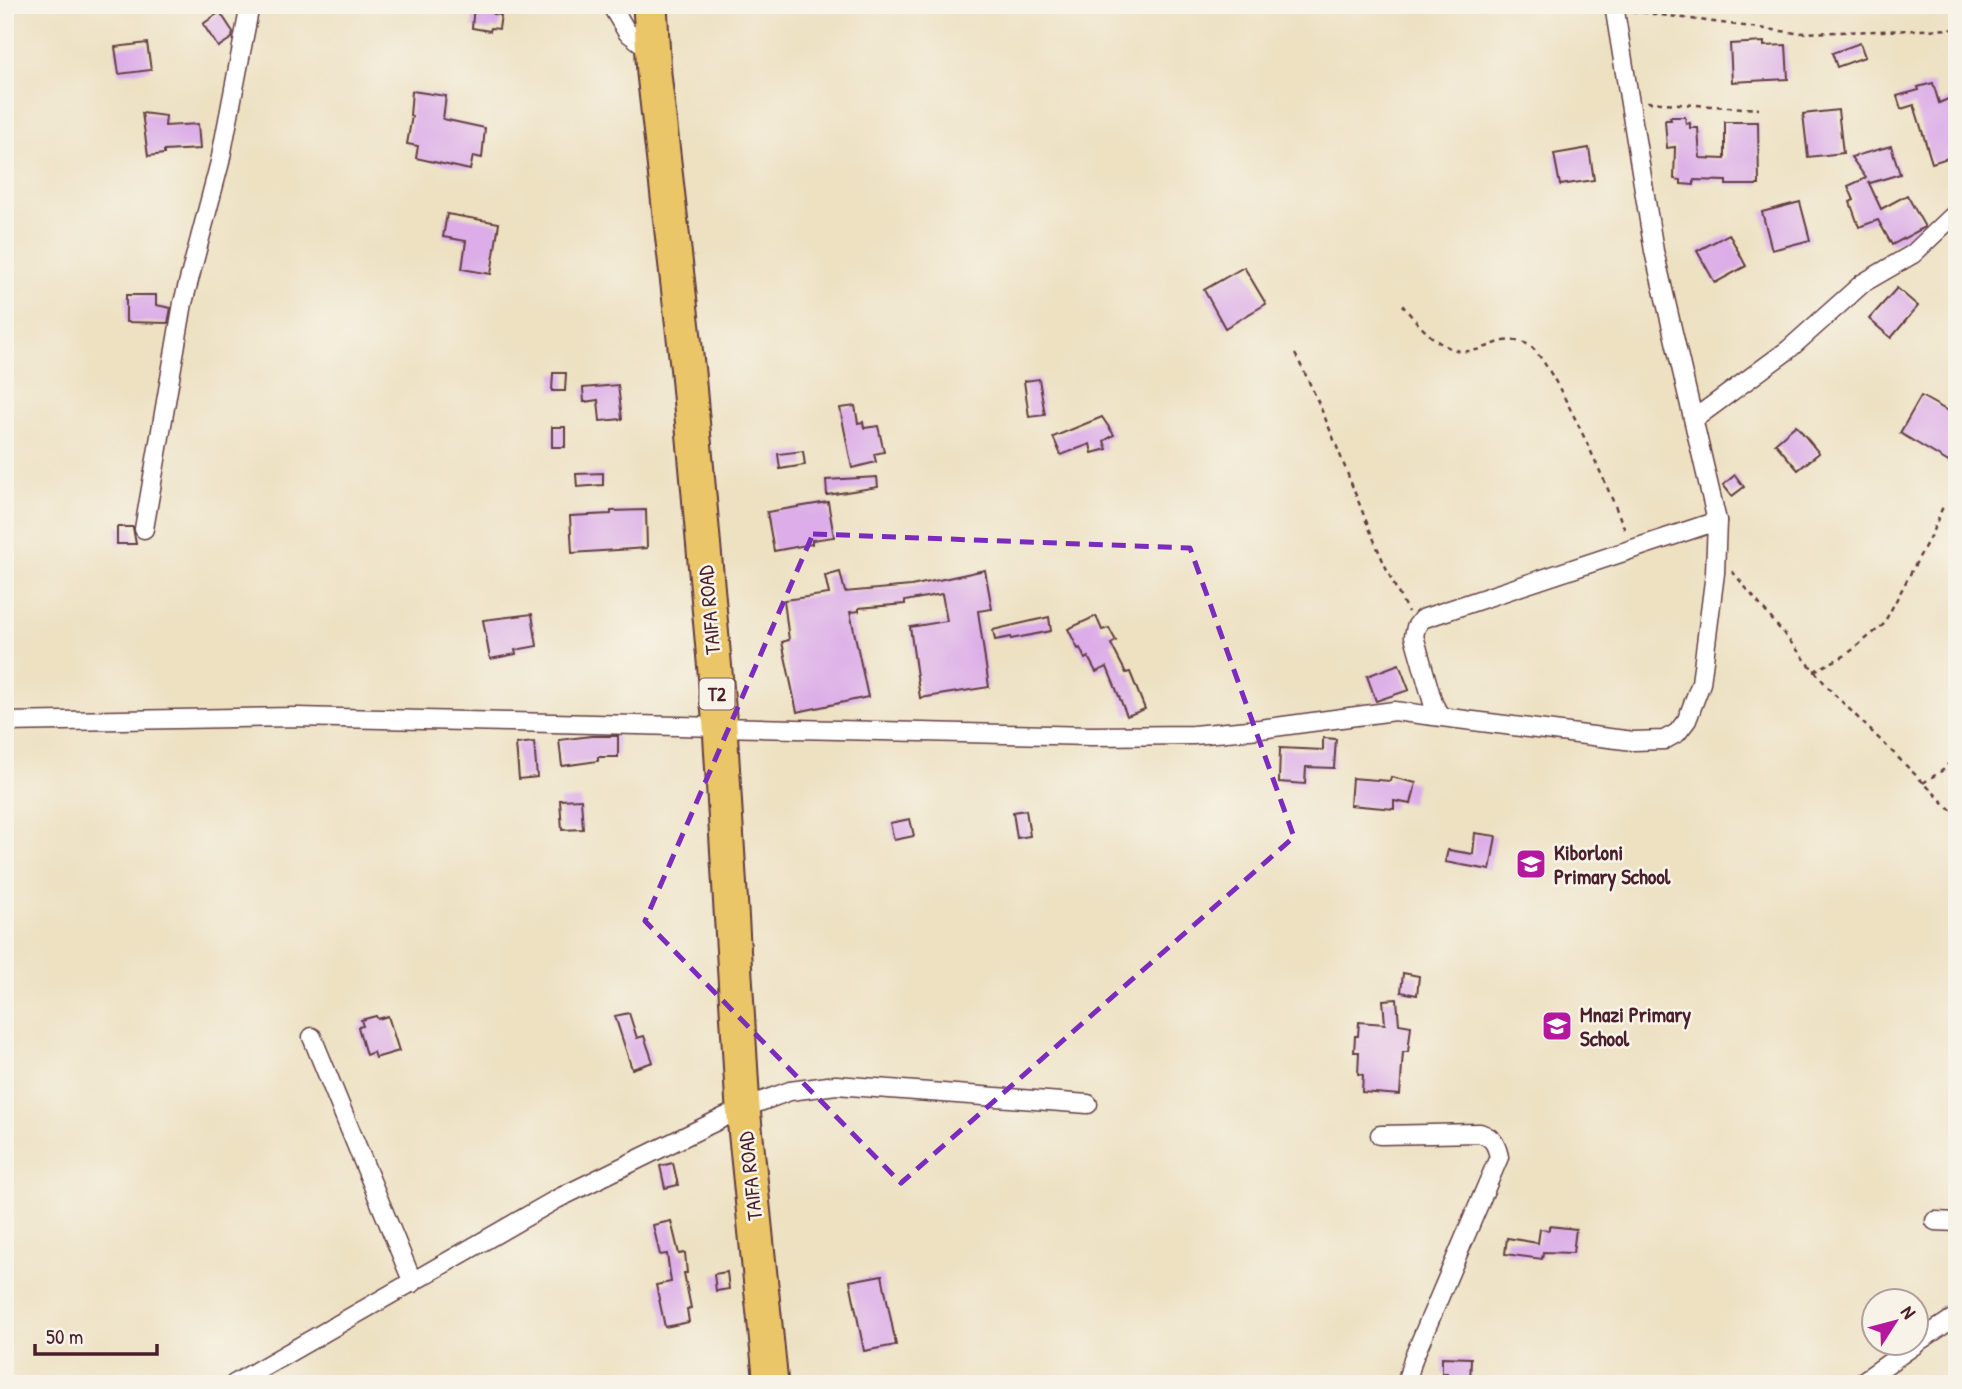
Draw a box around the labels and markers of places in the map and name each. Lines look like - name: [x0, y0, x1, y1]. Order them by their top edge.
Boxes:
- place label: Kiborloni Primary School: [1554, 838, 1671, 892]
- school or university icon: Kiborloni Primary School: [1514, 847, 1548, 881]
- place label: Mnazi Primary School: [1580, 1000, 1691, 1053]
- school or university icon: Mnazi Primary School: [1540, 1009, 1574, 1043]

